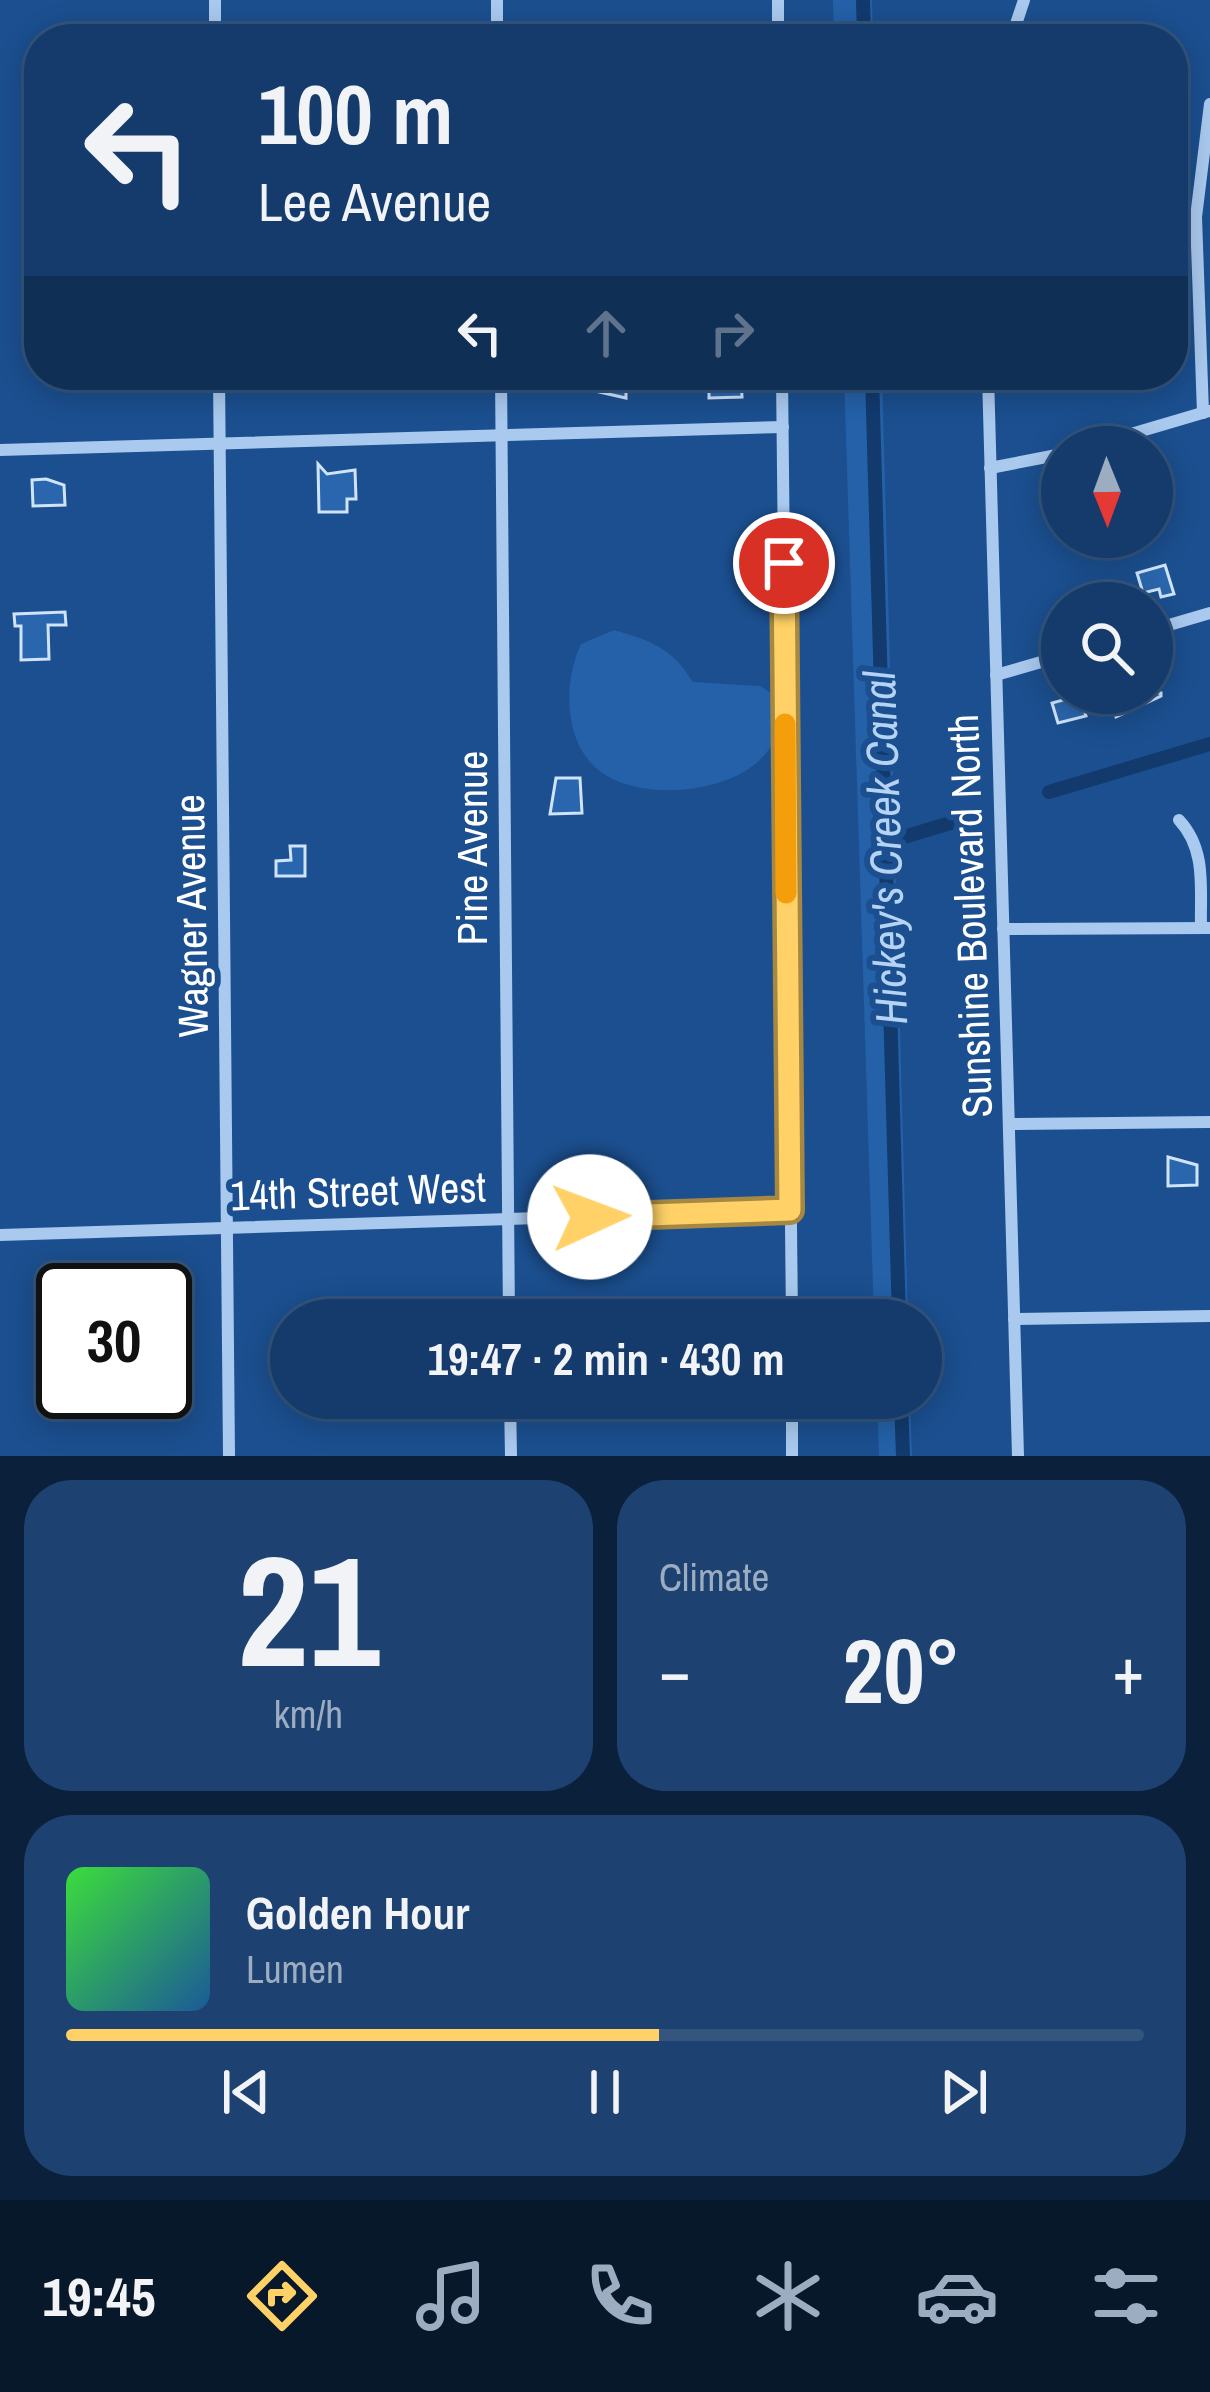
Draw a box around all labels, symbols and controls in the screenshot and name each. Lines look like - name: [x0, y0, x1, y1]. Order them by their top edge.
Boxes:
- text: 100 m: [258, 57, 453, 170]
- icon: left: [60, 72, 216, 228]
- text: Lee Avenue: [258, 165, 491, 238]
- icon: left: [447, 300, 513, 366]
- icon: ahead: [573, 300, 639, 366]
- icon: right: [699, 300, 765, 366]
- north arrow: [1041, 426, 1173, 558]
- map controls: [1041, 426, 1173, 714]
- pin: [733, 512, 835, 614]
- icon: arrive: [751, 530, 817, 596]
- button: search: [1041, 582, 1173, 714]
- water label: Hickey's Creek Canal: [848, 669, 921, 1026]
- street label: Sunshine Boulevard North: [935, 713, 1005, 1119]
- street label: Pine Avenue: [444, 751, 500, 945]
- street label: Wagner Avenue: [161, 794, 221, 1038]
- position arrow: [527, 1154, 653, 1280]
- street label: 14th Street West: [229, 1159, 487, 1223]
- speed limit sign: 30: [36, 1263, 192, 1419]
- text: 19:47 · 2 min · 430 m: [428, 1328, 784, 1389]
- text: 21: [237, 1505, 380, 1715]
- text: Climate: [659, 1551, 769, 1603]
- text: 20°: [842, 1610, 961, 1731]
- text: −: [659, 1626, 691, 1715]
- text: +: [1112, 1626, 1144, 1715]
- text: km/h: [274, 1688, 343, 1740]
- text: Golden Hour: [246, 1882, 469, 1943]
- text: Lumen: [246, 1943, 344, 1995]
- icon: previous: [213, 2059, 279, 2125]
- icon: pause: [572, 2059, 638, 2125]
- icon: next: [931, 2059, 997, 2125]
- icon: directions: [240, 2254, 324, 2338]
- icon: music: [409, 2254, 493, 2338]
- icon: phone: [578, 2254, 662, 2338]
- icon: climate: [746, 2254, 830, 2338]
- icon: car: [915, 2254, 999, 2338]
- icon: filters: [1084, 2254, 1168, 2338]
- text: 19:45: [42, 2260, 156, 2333]

